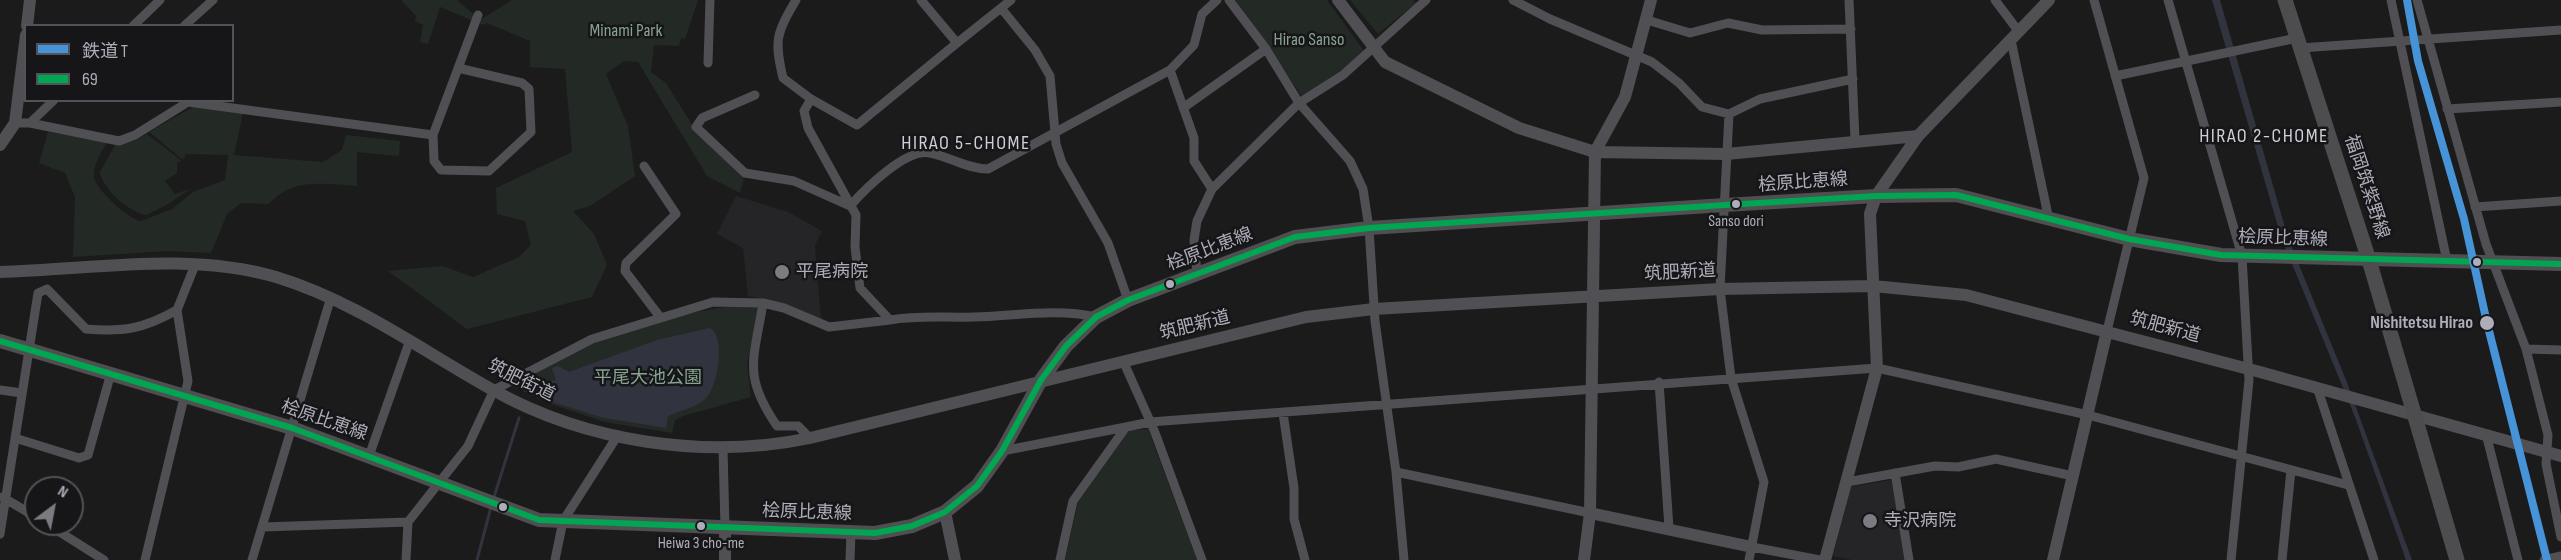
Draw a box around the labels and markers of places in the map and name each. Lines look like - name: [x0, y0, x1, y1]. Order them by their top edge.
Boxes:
- marker: Sanso dori: [1730, 198, 1742, 210]
- place label: Sanso dori: [1708, 212, 1764, 232]
- unlabelled marker: [2471, 256, 2483, 268]
- place label: 平尾病院: [796, 261, 868, 283]
- marker: 平尾病院: [773, 263, 791, 281]
- unlabelled marker: [1164, 278, 1176, 290]
- place label: Nishitetsu Hirao: [2370, 312, 2473, 334]
- marker: Nishitetsu Hirao: [2478, 314, 2496, 332]
- unlabelled marker: [497, 501, 509, 513]
- place label: 寺沢病院: [1884, 510, 1956, 532]
- marker: 寺沢病院: [1861, 512, 1879, 530]
- marker: Heiwa 3 cho-me: [695, 520, 707, 532]
- place label: Heiwa 3 cho-me: [658, 534, 744, 554]

